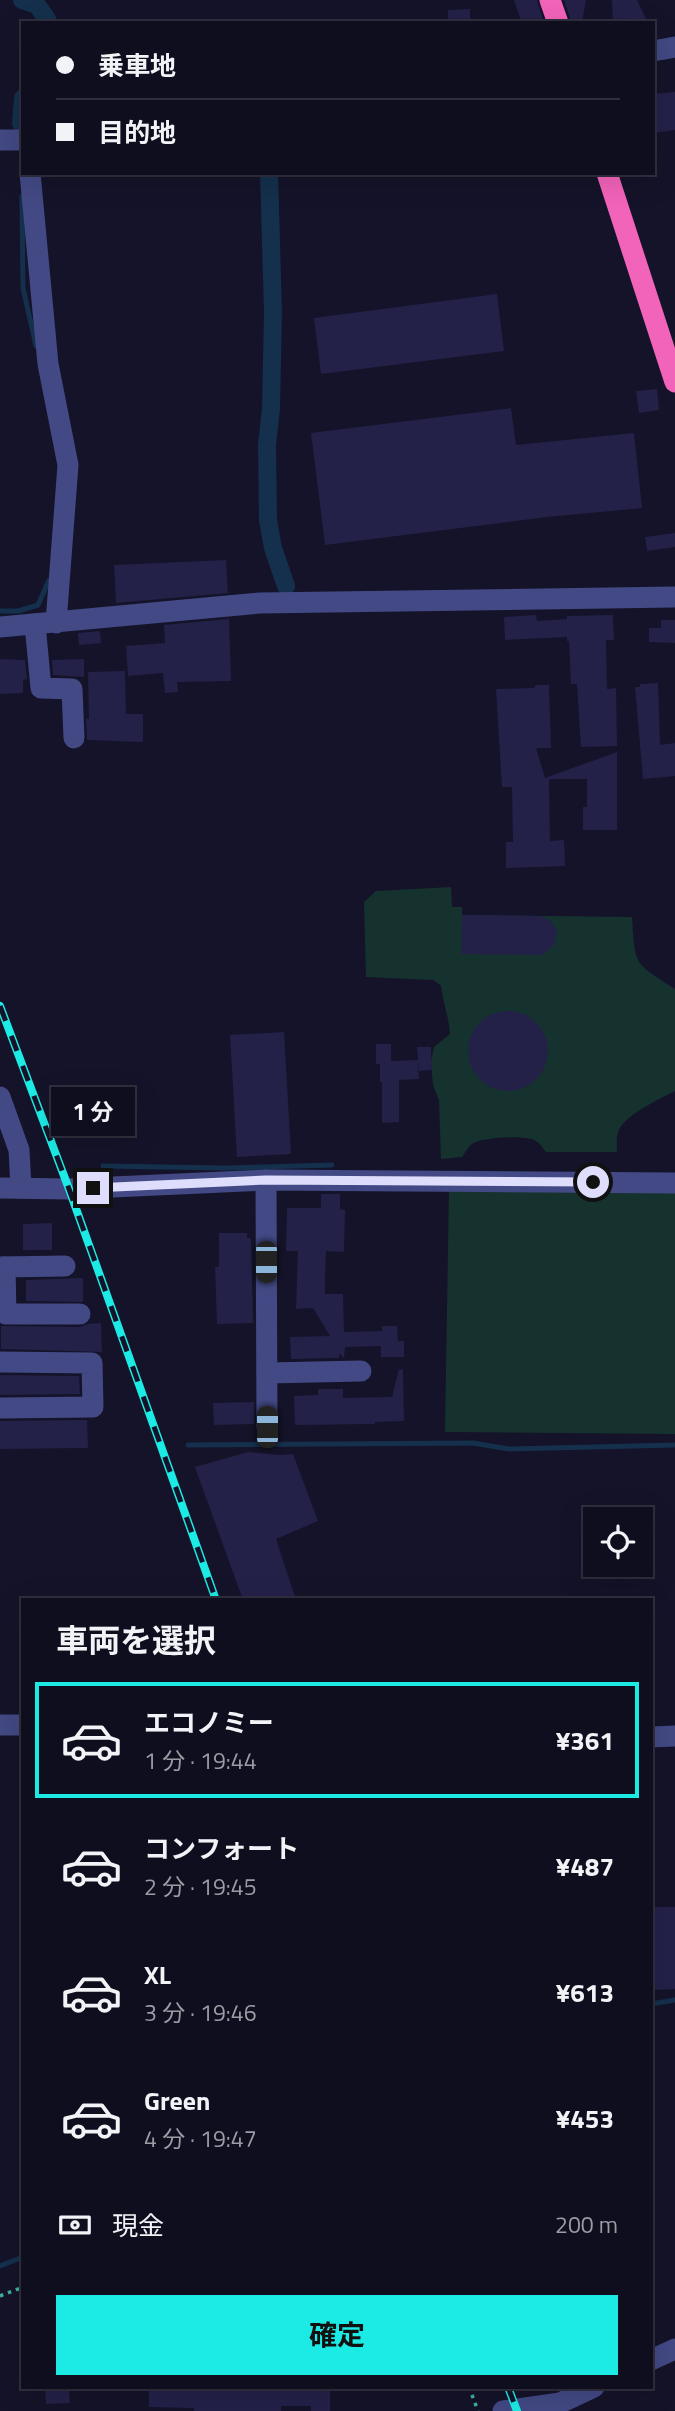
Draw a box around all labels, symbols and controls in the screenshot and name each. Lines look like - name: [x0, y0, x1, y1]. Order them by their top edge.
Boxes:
- text: 乗車地: [98, 46, 176, 85]
- text: 目的地: [98, 113, 176, 152]
- callout: 1 分: [51, 1086, 135, 1136]
- text: 1 分: [73, 1094, 113, 1129]
- route start: [577, 1166, 609, 1198]
- route end: [77, 1172, 109, 1204]
- car: [256, 1241, 277, 1283]
- car: [257, 1406, 278, 1448]
- map controls: [583, 1507, 653, 1577]
- button: locate: [583, 1507, 653, 1577]
- text: 車両を選択: [56, 1616, 216, 1664]
- text: エコノミー: [144, 1703, 274, 1742]
- icon: car: [60, 1709, 123, 1772]
- text: ¥361: [556, 1721, 614, 1760]
- text: 1 分 · 19:44: [144, 1743, 257, 1778]
- text: コンフォート: [144, 1829, 299, 1868]
- icon: car: [60, 1835, 123, 1898]
- text: ¥487: [556, 1847, 614, 1886]
- text: 2 分 · 19:45: [144, 1869, 257, 1904]
- text: XL: [144, 1955, 171, 1994]
- icon: car: [60, 1961, 123, 2024]
- text: ¥613: [556, 1973, 614, 2012]
- text: 3 分 · 19:46: [144, 1995, 257, 2030]
- text: Green: [144, 2081, 210, 2120]
- icon: car: [60, 2087, 123, 2150]
- text: ¥453: [556, 2099, 614, 2138]
- text: 4 分 · 19:47: [144, 2121, 257, 2156]
- icon: cash: [56, 2206, 94, 2244]
- text: 現金: [112, 2206, 164, 2245]
- text: 200 m: [555, 2207, 618, 2242]
- button: 確定: [56, 2295, 618, 2375]

